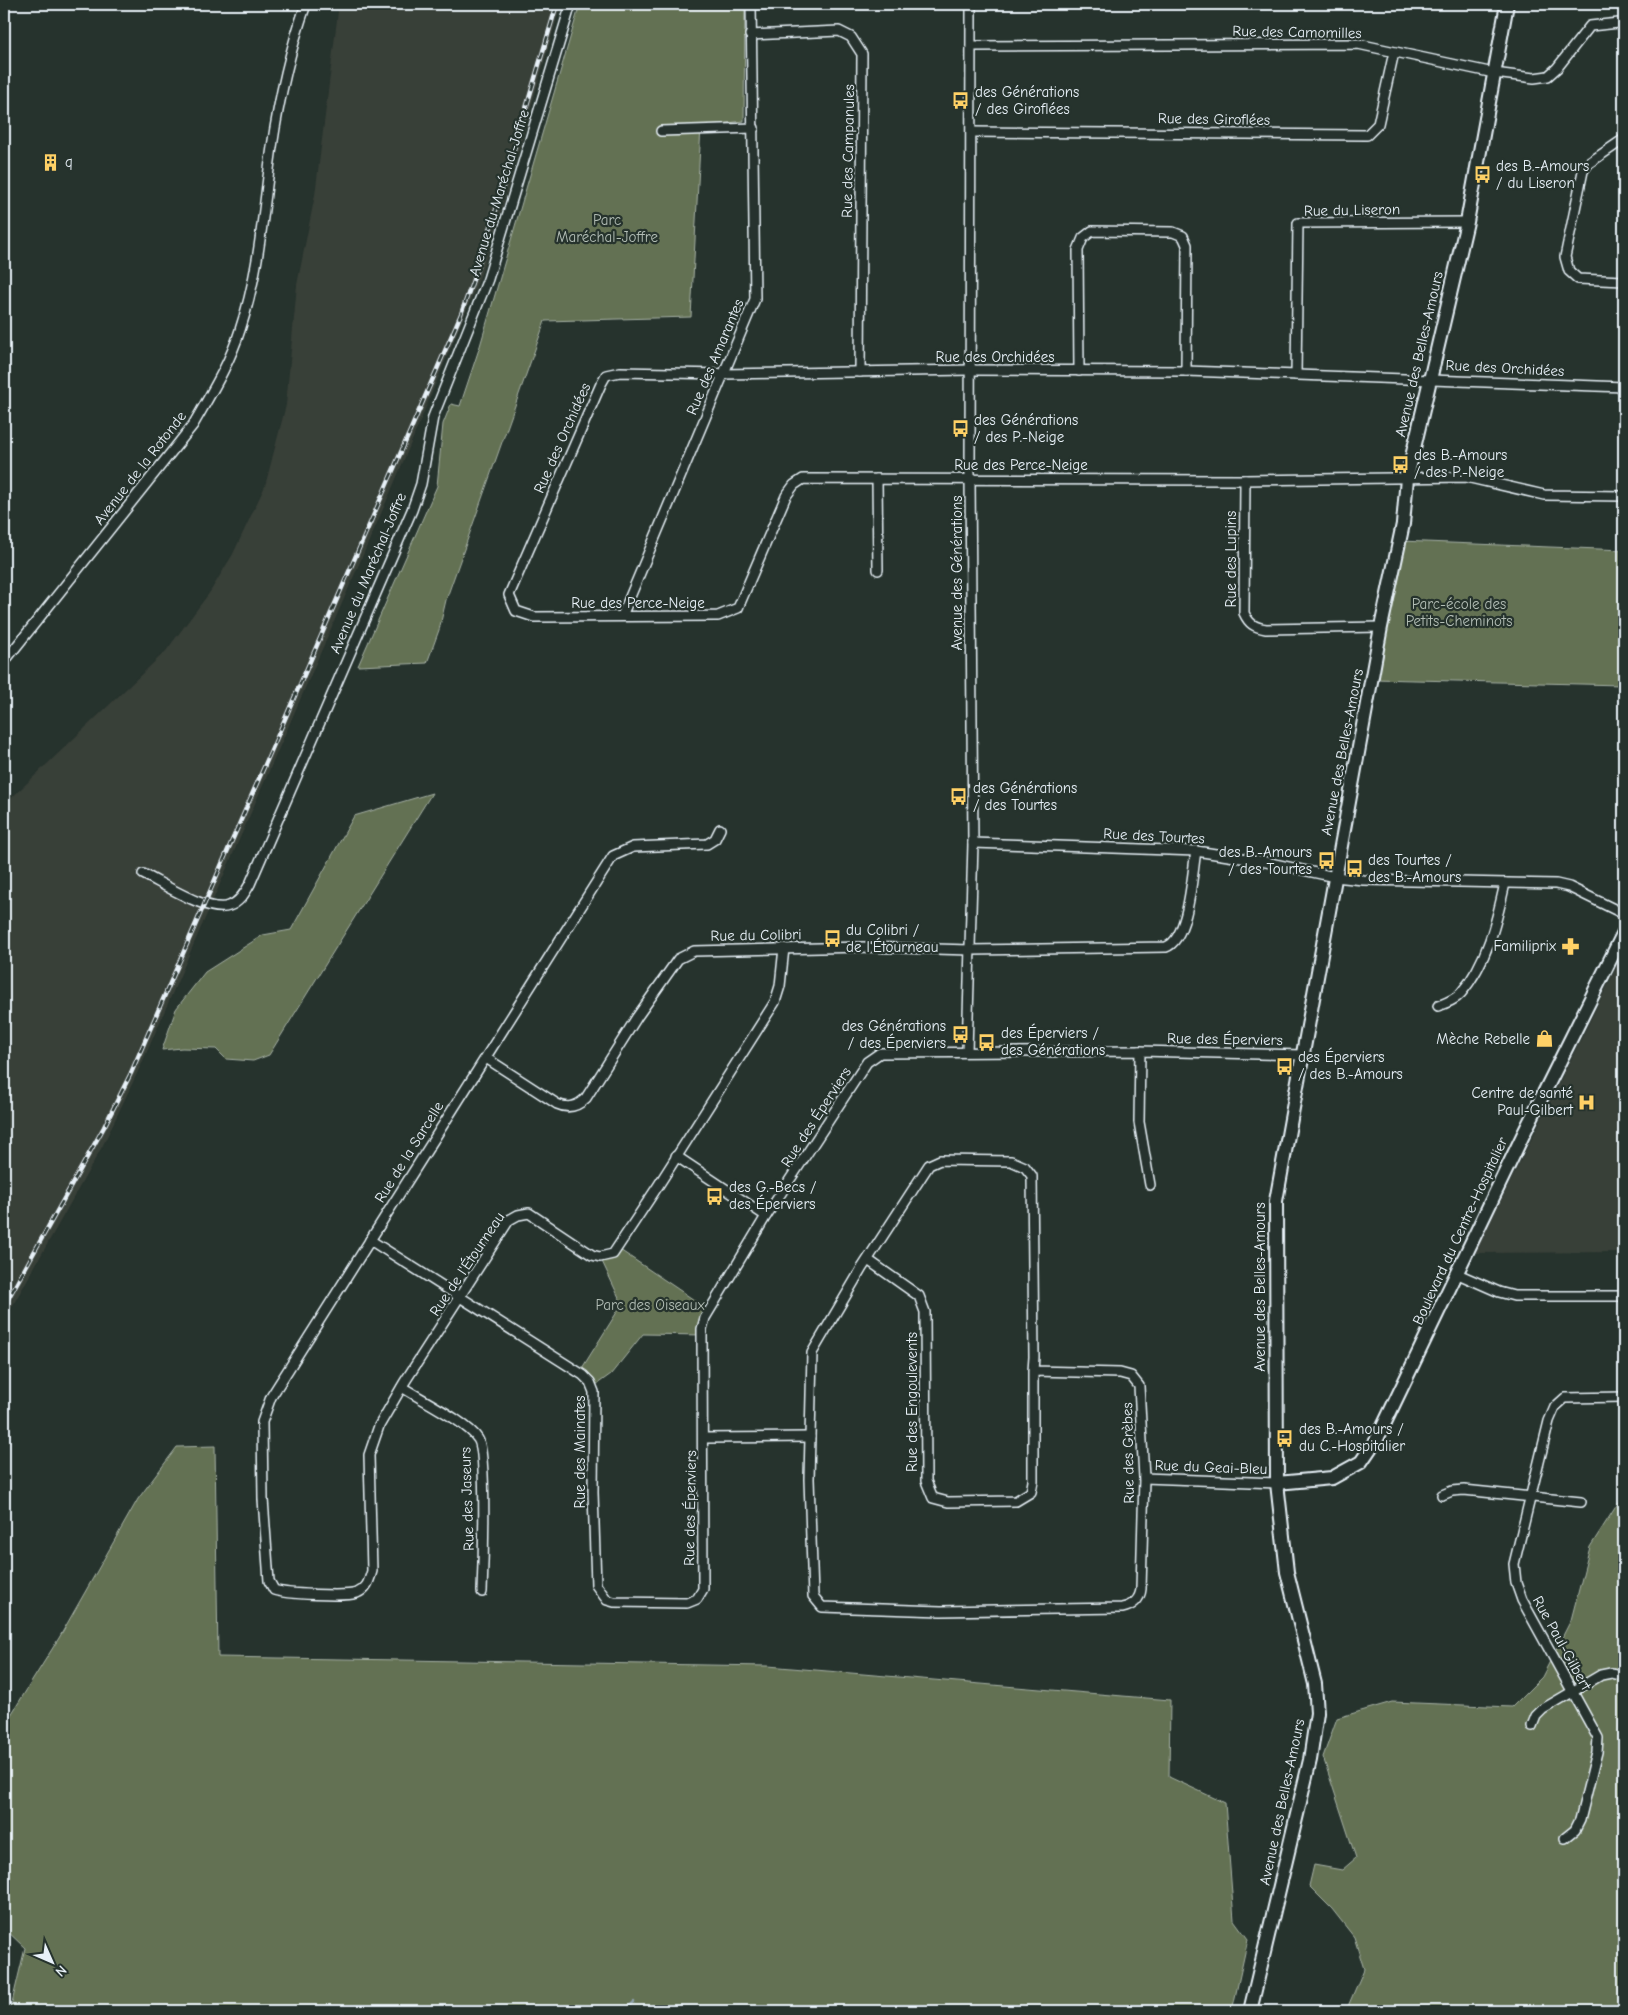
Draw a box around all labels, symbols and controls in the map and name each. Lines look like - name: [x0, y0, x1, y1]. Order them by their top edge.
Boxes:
- street label: Rue des Camomilles: [1232, 22, 1362, 42]
- place label: des Générations / des Giroflées: [975, 83, 1079, 118]
- street label: Rue des Campanules: [838, 84, 858, 218]
- bus stop icon: des Générations / des Giroflées: [951, 91, 971, 111]
- street label: Avenue du Maréchal-Joffre: [465, 107, 533, 278]
- street label: Rue des Giroflées: [1158, 109, 1270, 129]
- building icon: q: [41, 152, 61, 172]
- place label: q: [65, 153, 73, 171]
- place label: des B.-Amours / du Liseron: [1496, 157, 1589, 192]
- bus stop icon: des B.-Amours / du Liseron: [1472, 165, 1492, 185]
- street label: Rue du Liseron: [1304, 200, 1400, 220]
- park label: Parc Maréchal-Joffre: [556, 211, 658, 246]
- street label: Avenue des Belles-Amours: [1391, 269, 1447, 439]
- street label: Rue des Amarantes: [682, 296, 748, 418]
- street label: Rue des Orchidées: [936, 348, 1054, 366]
- street label: Rue des Orchidées: [1445, 356, 1565, 380]
- street label: Rue des Orchidées: [530, 380, 594, 496]
- street label: Avenue de la Rotonde: [90, 407, 190, 528]
- place label: des Générations / des P.-Neige: [974, 411, 1078, 446]
- bus stop icon: des Générations / des P.-Neige: [950, 419, 970, 439]
- place label: des B.-Amours / des P.-Neige: [1414, 446, 1507, 481]
- bus stop icon: des B.-Amours / des P.-Neige: [1390, 454, 1410, 474]
- street label: Rue des Perce-Neige: [954, 456, 1088, 474]
- street label: Avenue du Maréchal-Joffre: [326, 489, 410, 656]
- street label: Avenue des Générations: [948, 495, 966, 651]
- street label: Rue des Lupins: [1222, 511, 1240, 607]
- street label: Rue des Perce-Neige: [571, 594, 705, 612]
- park label: Parc-école des Petits-Cheminots: [1406, 595, 1512, 630]
- street label: Avenue des Belles-Amours: [1317, 667, 1367, 837]
- place label: des Générations / des Tourtes: [973, 779, 1077, 814]
- bus stop icon: des Générations / des Tourtes: [949, 787, 969, 807]
- street label: Rue des Tourtes: [1103, 824, 1205, 848]
- place label: des B.-Amours / des Tourtes: [1219, 843, 1312, 878]
- bus stop icon: des B.-Amours / des Tourtes: [1316, 851, 1336, 871]
- place label: des Tourtes / des B.-Amours: [1368, 851, 1461, 886]
- bus stop icon: des Tourtes / des B.-Amours: [1344, 859, 1364, 879]
- place label: du Colibri / de l'Étourneau: [846, 921, 938, 956]
- street label: Rue du Colibri: [710, 925, 802, 945]
- bus stop icon: du Colibri / de l'Étourneau: [822, 929, 842, 949]
- pharmacy icon: Familiprix: [1560, 936, 1580, 956]
- place label: Familiprix: [1494, 937, 1557, 955]
- place label: des Générations / des Éperviers: [842, 1017, 946, 1052]
- place label: des Éperviers / des Générations: [1001, 1023, 1105, 1059]
- bus stop icon: des Générations / des Éperviers: [950, 1025, 970, 1045]
- street label: Rue des Éperviers: [1167, 1028, 1283, 1049]
- shop icon: Mèche Rebelle: [1534, 1029, 1554, 1049]
- place label: Mèche Rebelle: [1436, 1030, 1530, 1048]
- bus stop icon: des Éperviers / des Générations: [977, 1032, 997, 1052]
- place label: des Éperviers / des B.-Amours: [1298, 1047, 1403, 1083]
- bus stop icon: des Éperviers / des B.-Amours: [1274, 1056, 1294, 1076]
- street label: Rue des Éperviers: [776, 1063, 855, 1170]
- place label: Centre de santé Paul-Gilbert: [1471, 1084, 1574, 1119]
- hospital icon: Centre de santé Paul-Gilbert: [1577, 1092, 1597, 1112]
- street label: Rue de la Sarcelle: [371, 1098, 448, 1206]
- street label: Boulevard du Centre-Hospitalier: [1409, 1134, 1512, 1328]
- place label: des G.-Becs / des Éperviers: [729, 1178, 817, 1213]
- bus stop icon: des G.-Becs / des Éperviers: [705, 1186, 725, 1206]
- street label: Avenue des Belles-Amours: [1251, 1202, 1269, 1372]
- street label: Rue de l'Étourneau: [425, 1208, 508, 1319]
- park label: Parc des Oiseaux: [595, 1296, 706, 1314]
- street label: Rue des Engoulevents: [903, 1332, 921, 1472]
- street label: Rue des Mainates: [571, 1395, 589, 1509]
- street label: Rue des Grèbes: [1118, 1402, 1138, 1504]
- place label: des B.-Amours / du C.-Hospitalier: [1299, 1420, 1405, 1455]
- bus stop icon: des B.-Amours / du C.-Hospitalier: [1275, 1428, 1295, 1448]
- street label: Rue des Jaseurs: [456, 1447, 478, 1551]
- street label: Rue des Éperviers: [679, 1450, 700, 1566]
- street label: Rue du Geai-Bleu: [1154, 1456, 1268, 1478]
- street label: Rue Paul-Gilbert: [1529, 1593, 1596, 1694]
- street label: Avenue des Belles-Amours: [1256, 1717, 1308, 1887]
- north arrow: [28, 1938, 78, 1988]
- text: N: [52, 1962, 70, 1980]

